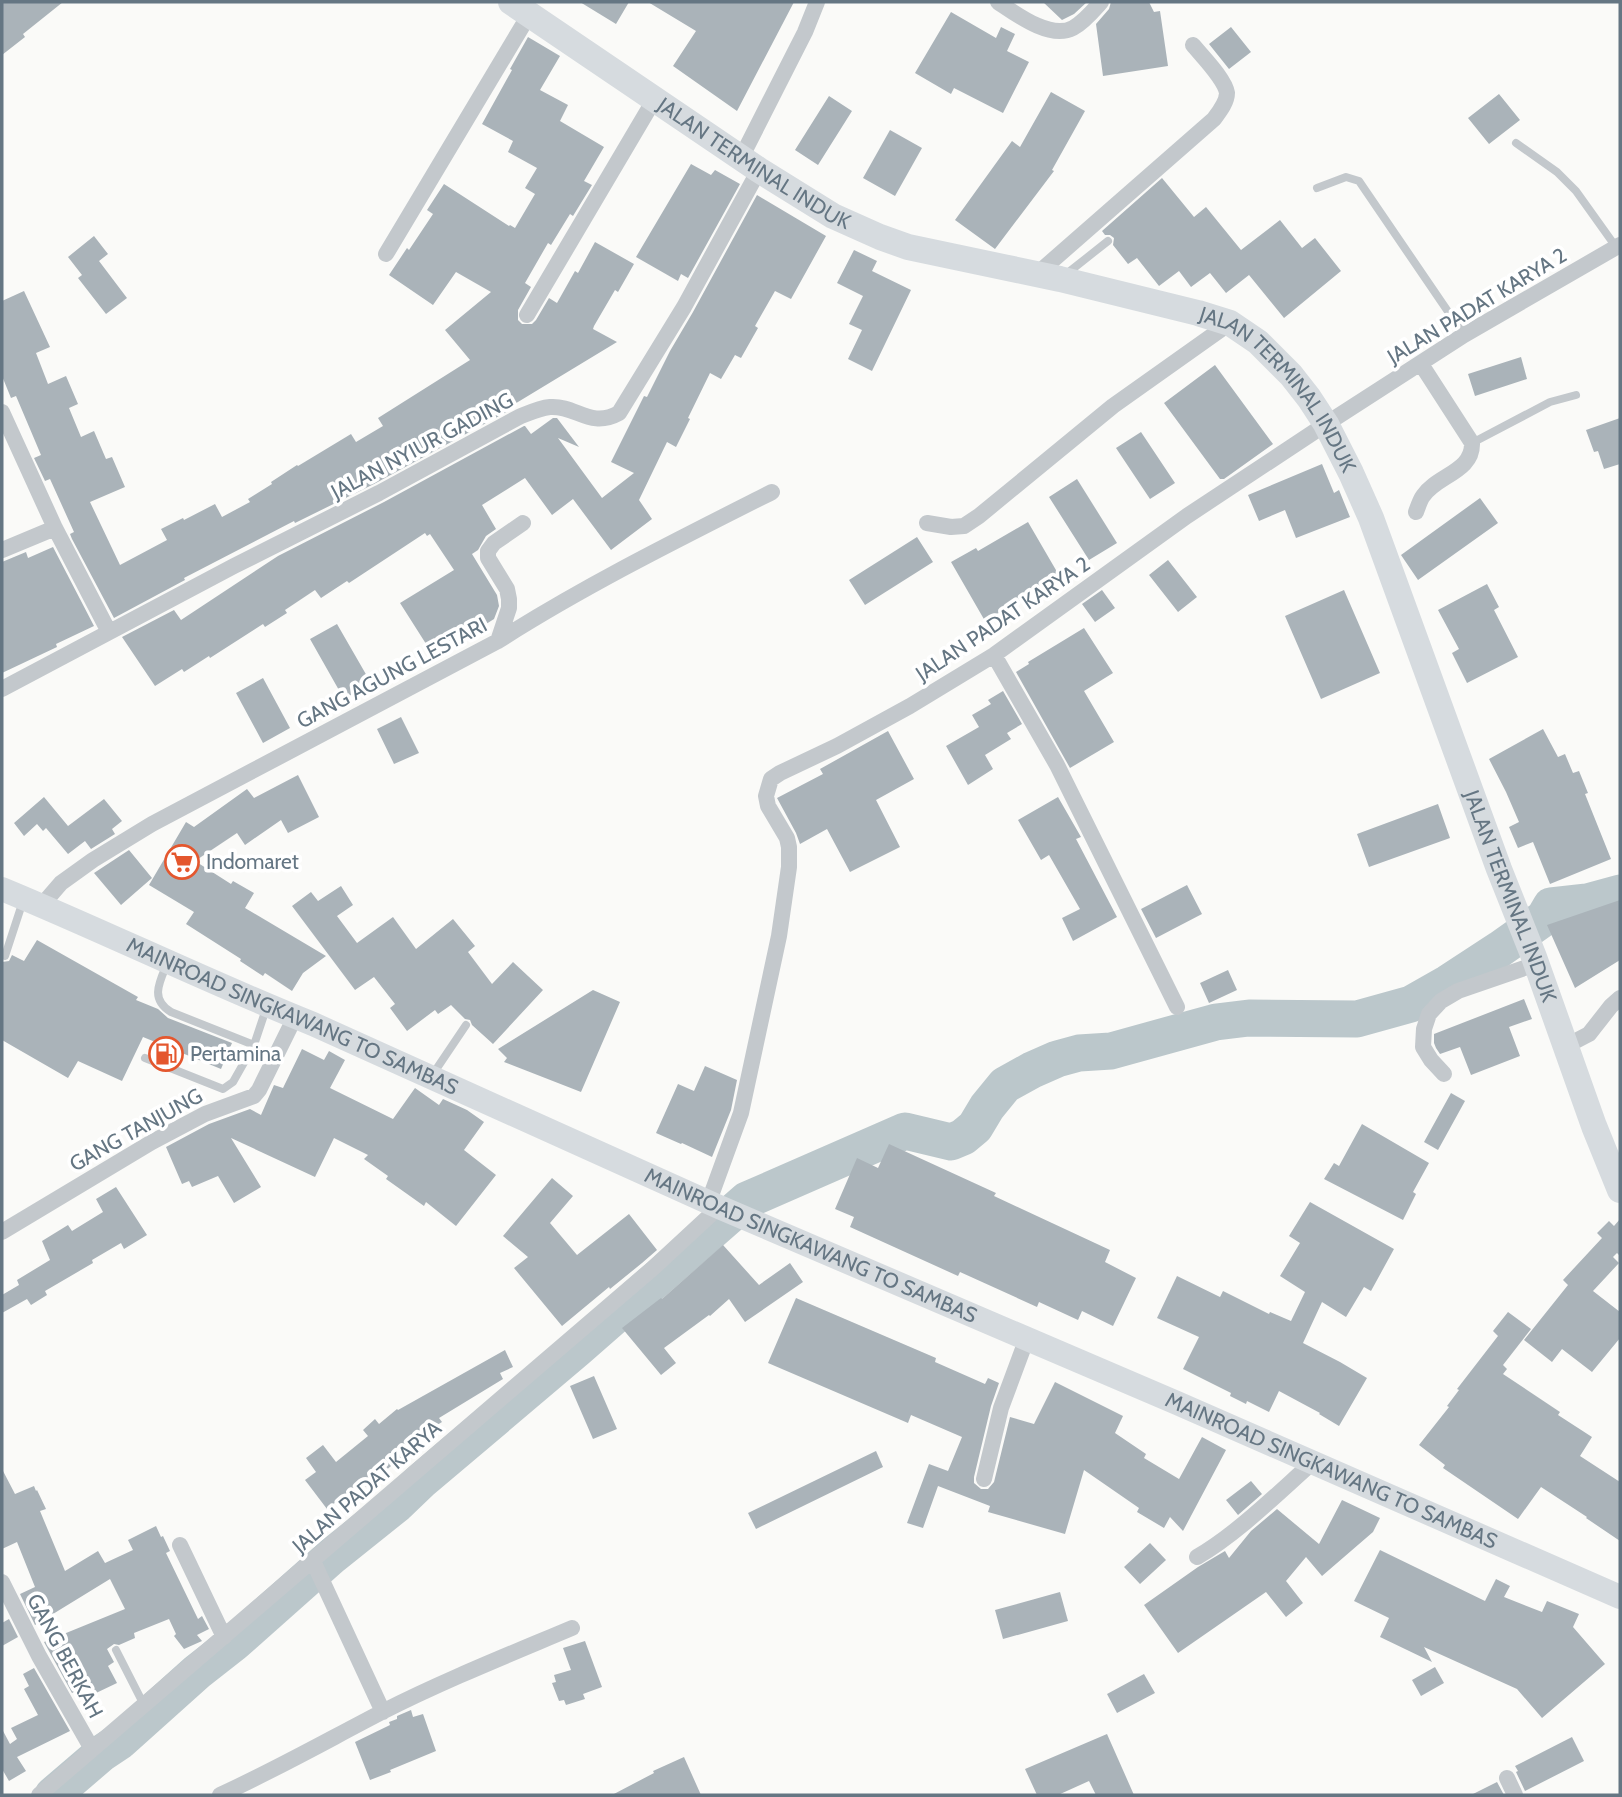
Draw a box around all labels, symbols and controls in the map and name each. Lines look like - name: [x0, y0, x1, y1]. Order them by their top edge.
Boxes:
- street label: JALAN TERMINAL INDUK: [652, 91, 855, 234]
- street label: JALAN PADAT KARYA 2: [1382, 242, 1571, 369]
- street label: JALAN TERMINAL INDUK: [1196, 301, 1362, 476]
- street label: JALAN NYIUR GADING: [326, 387, 517, 505]
- street label: JALAN PADAT KARYA 2: [910, 551, 1095, 687]
- street label: GANG AGUNG LESTARI: [292, 612, 491, 733]
- street label: JALAN TERMINAL INDUK: [1459, 786, 1562, 1006]
- supermarket icon: Indomaret: [163, 843, 201, 881]
- place label: Indomaret: [206, 849, 299, 874]
- street label: MAINROAD SINGKAWANG TO SAMBAS: [123, 932, 462, 1100]
- fuel station icon: Pertamina: [147, 1035, 185, 1073]
- place label: Pertamina: [190, 1041, 281, 1066]
- street label: GANG TANJUNG: [65, 1083, 206, 1176]
- street label: MAINROAD SINGKAWANG TO SAMBAS: [641, 1162, 981, 1328]
- street label: MAINROAD SINGKAWANG TO SAMBAS: [1162, 1387, 1501, 1554]
- street label: JALAN PADAT KARYA: [286, 1415, 446, 1559]
- street label: GANG BERKAH: [22, 1589, 109, 1722]

